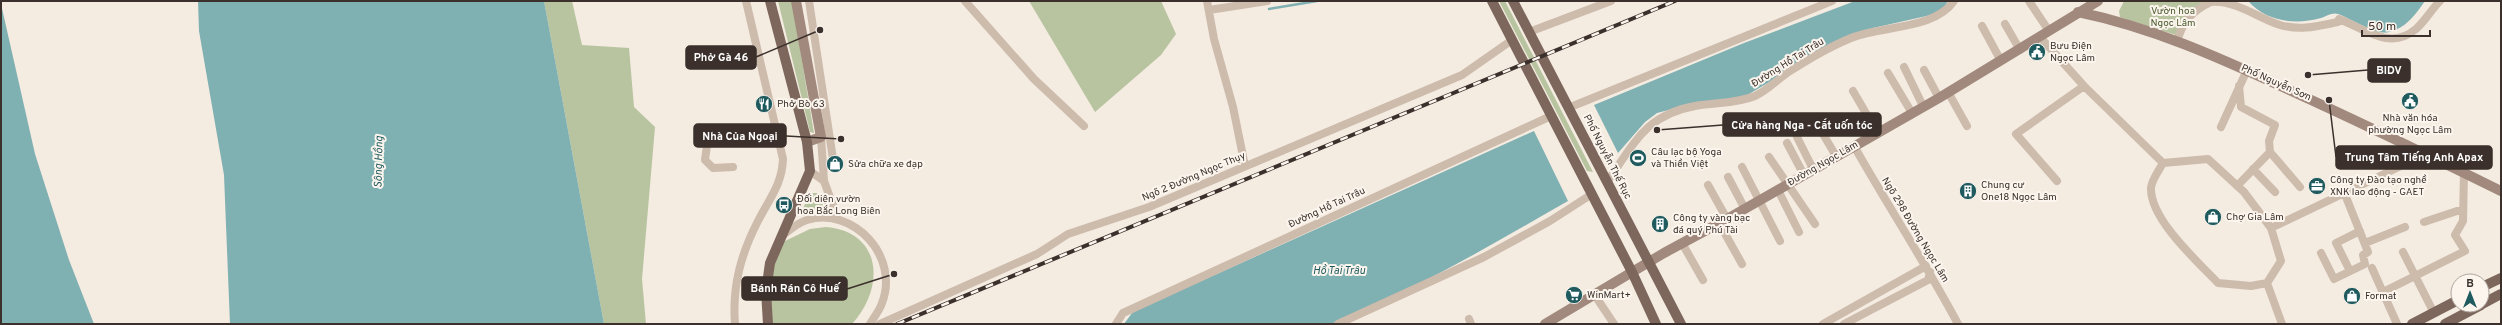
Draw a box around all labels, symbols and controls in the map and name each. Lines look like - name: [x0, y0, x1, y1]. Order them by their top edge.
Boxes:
- park label: Vườn hoa Ngọc Lâm: [2150, 5, 2196, 30]
- scale bar: [2362, 12, 2430, 38]
- text: 50 m: [2368, 19, 2396, 35]
- street label: Đường Hồ Tai Trâu: [1749, 35, 1827, 91]
- place label: Bưu Điện Ngọc Lâm: [2050, 40, 2095, 65]
- public building icon: Bưu Điện Ngọc Lâm: [2027, 42, 2047, 62]
- callout: Phở Gà 46: [686, 46, 756, 69]
- text: Phở Gà 46: [694, 51, 748, 65]
- callout: BIDV: [2368, 59, 2410, 82]
- street label: Phố Nguyễn Sơn: [2239, 62, 2313, 104]
- text: BIDV: [2376, 64, 2402, 78]
- public building icon: Nhà văn hóa phường Ngọc Lâm: [2400, 91, 2420, 111]
- restaurant icon: Phở Bò 63: [754, 94, 774, 114]
- place label: Phở Bò 63: [777, 98, 825, 111]
- street label: Phố Nguyễn Thế Rục: [1580, 112, 1634, 202]
- place label: Nhà văn hóa phường Ngọc Lâm: [2368, 112, 2452, 137]
- callout: Cửa hàng Nga - Cắt uốn tóc: [1723, 113, 1881, 136]
- text: Cửa hàng Nga - Cắt uốn tóc: [1731, 118, 1873, 133]
- callout: Nhà Của Ngoại: [694, 124, 786, 147]
- text: Nhà Của Ngoại: [702, 130, 778, 144]
- water label: Sông Hồng: [372, 135, 386, 188]
- street label: Đường Ngọc Lâm: [1785, 139, 1861, 189]
- place label: Câu lạc bộ Yoga và Thiền Việt: [1651, 146, 1722, 171]
- callout: Trung Tâm Tiếng Anh Apax: [2336, 146, 2492, 169]
- sports icon: Câu lạc bộ Yoga và Thiền Việt: [1628, 148, 1648, 168]
- street label: Ngõ 2 Đường Ngọc Thụy: [1140, 149, 1248, 205]
- text: Trung Tâm Tiếng Anh Apax: [2345, 151, 2484, 165]
- shop icon: Sửa chữa xe đạp: [825, 154, 845, 174]
- place label: Sửa chữa xe đạp: [848, 158, 923, 171]
- place label: Công ty Đào tạo nghề XNK lao động - GAET: [2330, 174, 2427, 199]
- street label: Ngõ 298 Đường Ngọc Lâm: [1878, 175, 1952, 285]
- office icon: Công ty Đào tạo nghề XNK lao động - GAET: [2307, 176, 2327, 196]
- place label: Chung cư One18 Ngọc Lâm: [1981, 179, 2057, 204]
- building icon: Chung cư One18 Ngọc Lâm: [1958, 181, 1978, 201]
- street label: Đường Hồ Tai Trâu: [1287, 185, 1367, 231]
- place label: Đối diện vườn hoa Bắc Long Biên: [797, 193, 880, 218]
- bus stop icon: Đối diện vườn hoa Bắc Long Biên: [774, 195, 794, 215]
- shop icon: Chợ Gia Lâm: [2203, 207, 2223, 227]
- place label: Chợ Gia Lâm: [2226, 211, 2284, 224]
- place label: Công ty vàng bạc đá quý Phú Tài: [1673, 212, 1750, 237]
- building icon: Công ty vàng bạc đá quý Phú Tài: [1650, 214, 1670, 234]
- water label: Hồ Tai Trâu: [1313, 264, 1366, 278]
- north arrow: [2450, 273, 2490, 313]
- callout: Bánh Rán Cô Huế: [742, 277, 847, 300]
- text: B: [2466, 277, 2474, 291]
- text: Bánh Rán Cô Huế: [751, 282, 841, 296]
- supermarket icon: WinMart+: [1564, 285, 1584, 305]
- shop icon: Format: [2342, 286, 2362, 306]
- place label: WinMart+: [1587, 289, 1631, 302]
- place label: Format: [2365, 290, 2397, 303]

